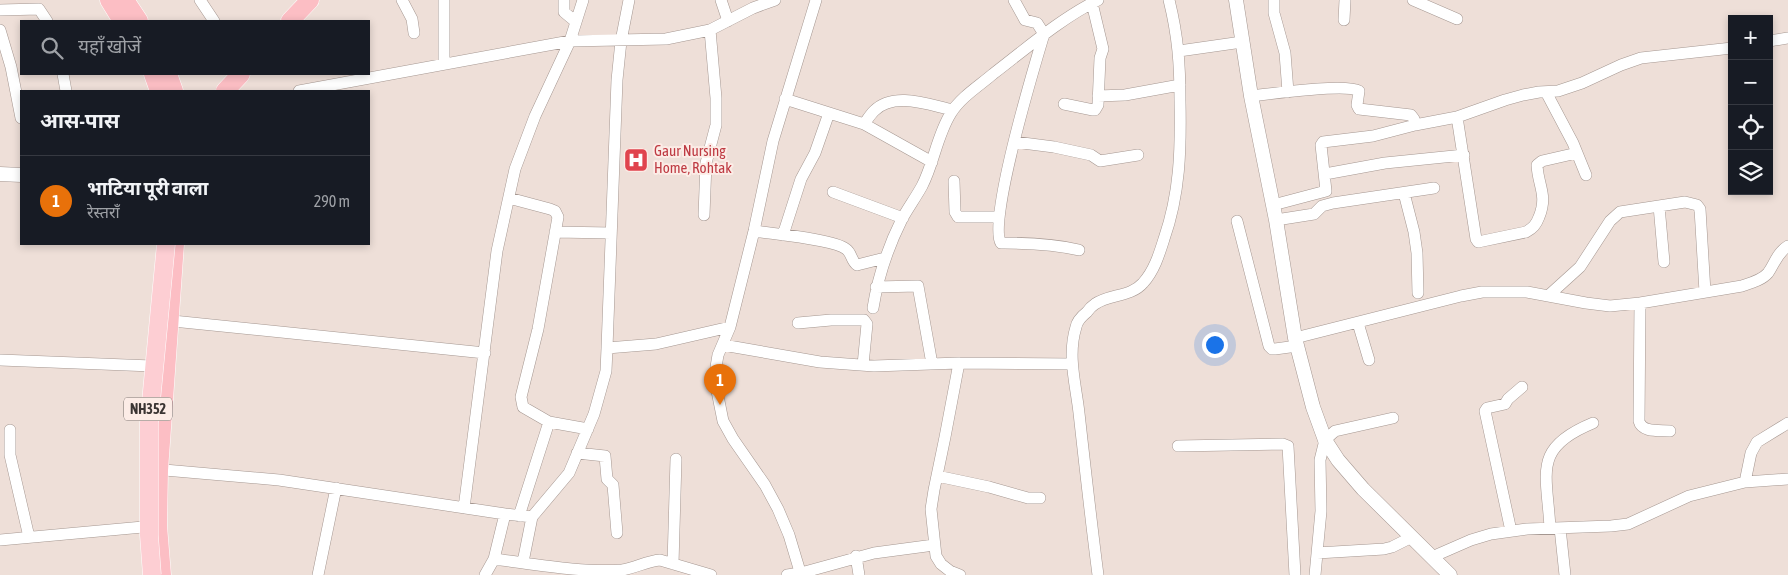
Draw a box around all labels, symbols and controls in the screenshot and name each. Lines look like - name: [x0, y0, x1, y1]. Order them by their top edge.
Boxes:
- map controls: [1728, 15, 1773, 195]
- button: +: [1728, 15, 1773, 60]
- search box: [20, 20, 370, 75]
- icon: search: [38, 34, 66, 62]
- text: यहाँ खोजें: [78, 35, 141, 57]
- button: −: [1728, 60, 1773, 105]
- button: locate: [1728, 105, 1773, 150]
- text: आस-पास: [40, 108, 119, 132]
- place label: Gaur Nursing Home, Rohtak: [654, 142, 732, 176]
- hospital icon: Gaur Nursing Home, Rohtak: [623, 147, 649, 173]
- button: layers: [1728, 150, 1773, 195]
- text: भाटिया पूरी वाला: [87, 177, 208, 199]
- text: 1: [52, 192, 60, 210]
- text: 290 m: [314, 192, 350, 210]
- text: रेस्तराँ: [87, 203, 120, 221]
- your location: [1202, 332, 1228, 358]
- pin: 1: [704, 364, 736, 405]
- road number: NH352: [124, 398, 172, 420]

